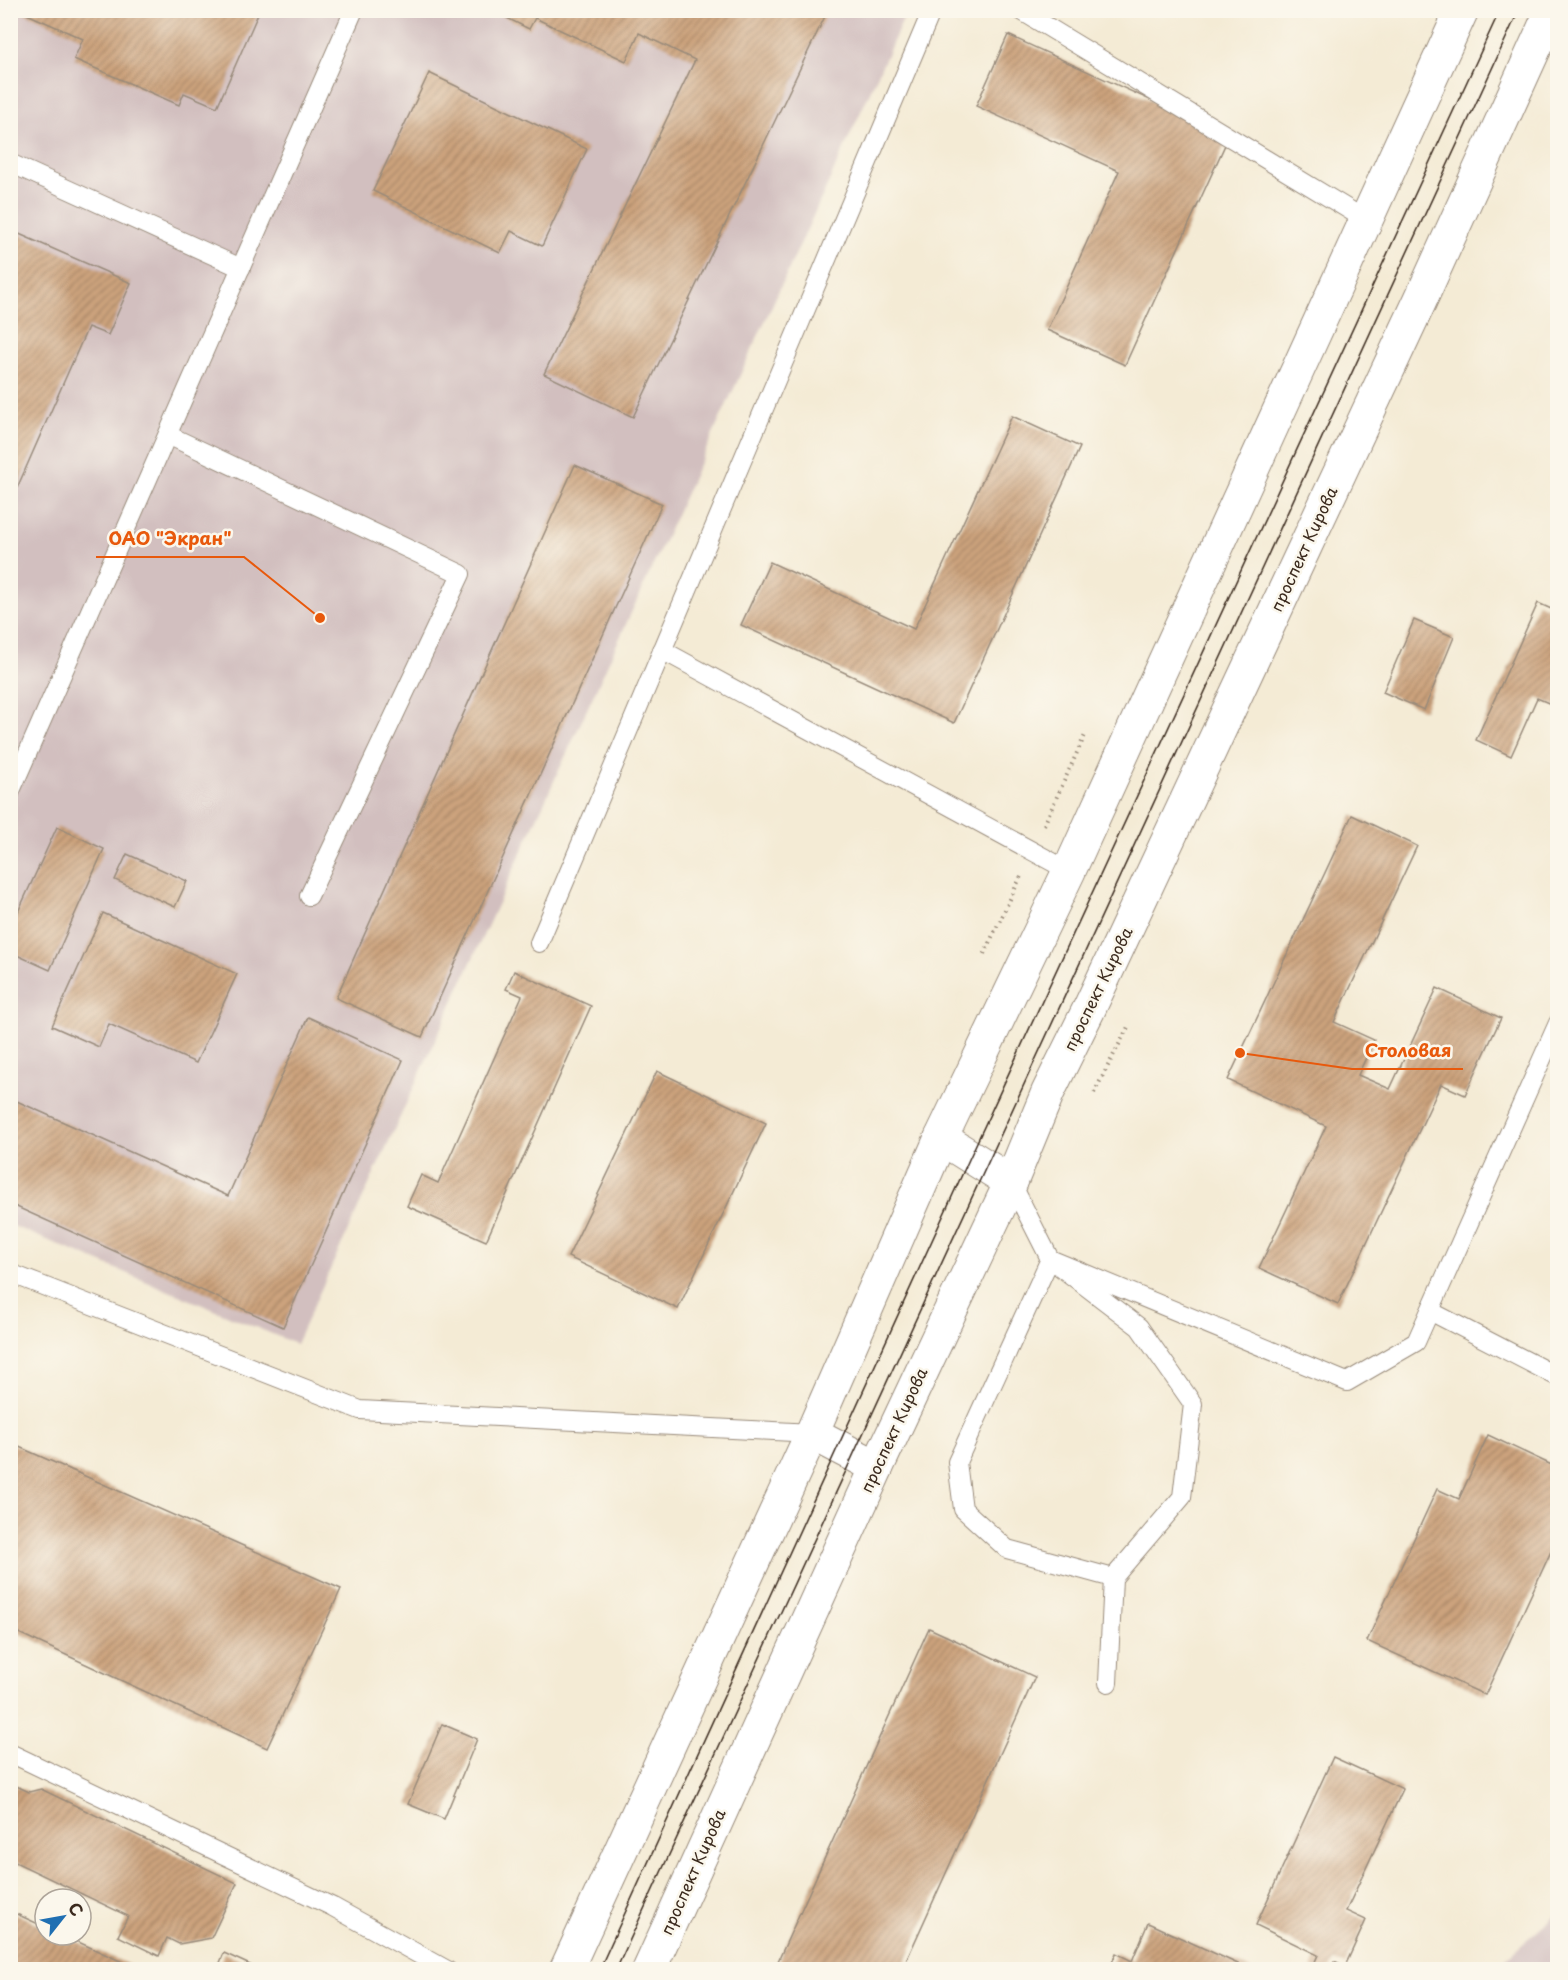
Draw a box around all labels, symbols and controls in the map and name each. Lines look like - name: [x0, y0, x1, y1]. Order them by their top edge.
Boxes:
- street label: проспект Кирова: [1264, 482, 1343, 615]
- callout: ОАО "Экран": [96, 521, 244, 557]
- text: ОАО "Экран": [109, 524, 231, 551]
- street label: проспект Кирова: [1057, 922, 1138, 1055]
- callout: Столовая: [1352, 1033, 1463, 1069]
- text: Столовая: [1365, 1036, 1451, 1063]
- street label: проспект Кирова: [854, 1363, 933, 1496]
- street label: проспект Кирова: [654, 1805, 731, 1938]
- north arrow: [33, 1887, 93, 1947]
- text: С: [63, 1897, 90, 1920]

